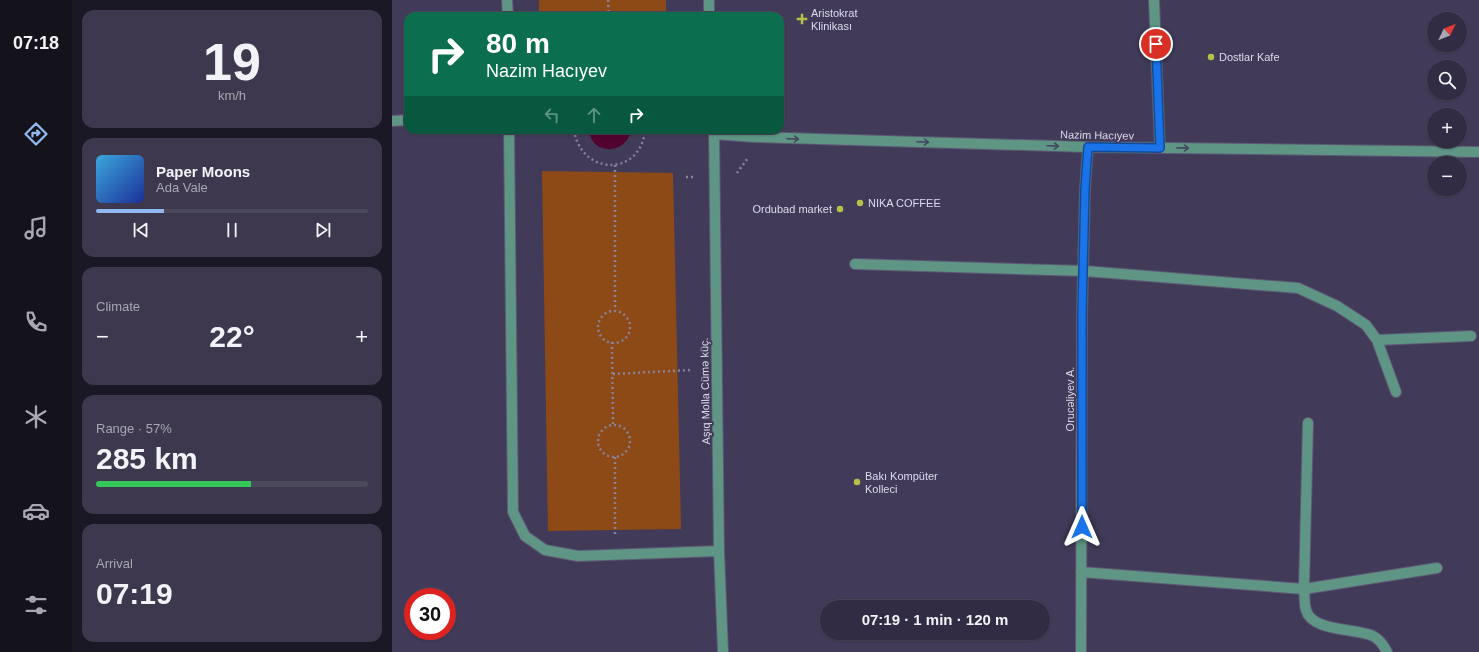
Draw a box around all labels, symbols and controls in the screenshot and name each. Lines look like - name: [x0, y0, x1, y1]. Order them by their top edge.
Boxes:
- place label: Aristokrat Klinikası: [811, 7, 857, 32]
- north arrow: [1427, 12, 1467, 52]
- map controls: [1427, 12, 1467, 196]
- marker: Aristokrat Klinikası: [796, 13, 808, 25]
- pin: [1139, 27, 1173, 61]
- icon: right: [420, 28, 472, 80]
- text: 80 m: [486, 28, 550, 59]
- text: 07:18: [13, 33, 59, 53]
- text: 19: [203, 33, 261, 91]
- icon: arrive: [1145, 33, 1167, 55]
- place label: Dostlar Kafe: [1219, 51, 1280, 63]
- marker: Dostlar Kafe: [1206, 52, 1216, 62]
- button: search: [1427, 60, 1467, 100]
- text: Nazim Hacıyev: [486, 61, 607, 81]
- text: km/h: [218, 88, 246, 103]
- icon: left: [541, 104, 563, 126]
- icon: ahead: [583, 104, 605, 126]
- icon: right: [625, 104, 647, 126]
- button: +: [1427, 108, 1467, 148]
- icon: directions: [22, 120, 50, 148]
- street label: Nazim Hacıyev: [1060, 128, 1135, 142]
- one-way arrow: [786, 135, 799, 142]
- one-way arrow: [916, 139, 929, 146]
- one-way arrow: [1046, 142, 1059, 150]
- one-way arrow: [1176, 144, 1189, 152]
- button: −: [1427, 156, 1467, 196]
- text: Paper Moons: [156, 163, 250, 180]
- text: Ada Vale: [156, 180, 208, 195]
- place label: NIKA COFFEE: [868, 197, 941, 209]
- marker: NIKA COFFEE: [855, 198, 865, 208]
- place label: Ordubad market: [753, 203, 832, 215]
- marker: Ordubad market: [835, 204, 845, 214]
- icon: music: [22, 214, 50, 242]
- icon: previous: [130, 219, 152, 241]
- icon: pause: [221, 219, 243, 241]
- icon: next: [312, 219, 334, 241]
- text: Climate: [96, 299, 140, 314]
- icon: phone: [22, 308, 50, 336]
- text: 22°: [209, 320, 255, 353]
- text: −: [96, 324, 109, 349]
- text: +: [355, 324, 368, 349]
- street label: Aşıq Molla Cümə küç.: [698, 337, 712, 445]
- street label: Orucəliyev A.: [1064, 367, 1076, 431]
- icon: climate: [22, 403, 50, 431]
- text: Range · 57%: [96, 421, 172, 436]
- text: 285 km: [96, 442, 198, 475]
- place label: Bakı Kompüter Kolleci: [865, 470, 938, 495]
- marker: Bakı Kompüter Kolleci: [852, 477, 862, 487]
- icon: car: [22, 497, 50, 525]
- position arrow: [1061, 506, 1103, 548]
- text: Arrival: [96, 556, 133, 571]
- text: 07:19: [96, 577, 173, 610]
- speed limit sign: 30: [404, 588, 456, 640]
- icon: filters: [22, 591, 50, 619]
- text: 07:19 · 1 min · 120 m: [862, 611, 1008, 628]

